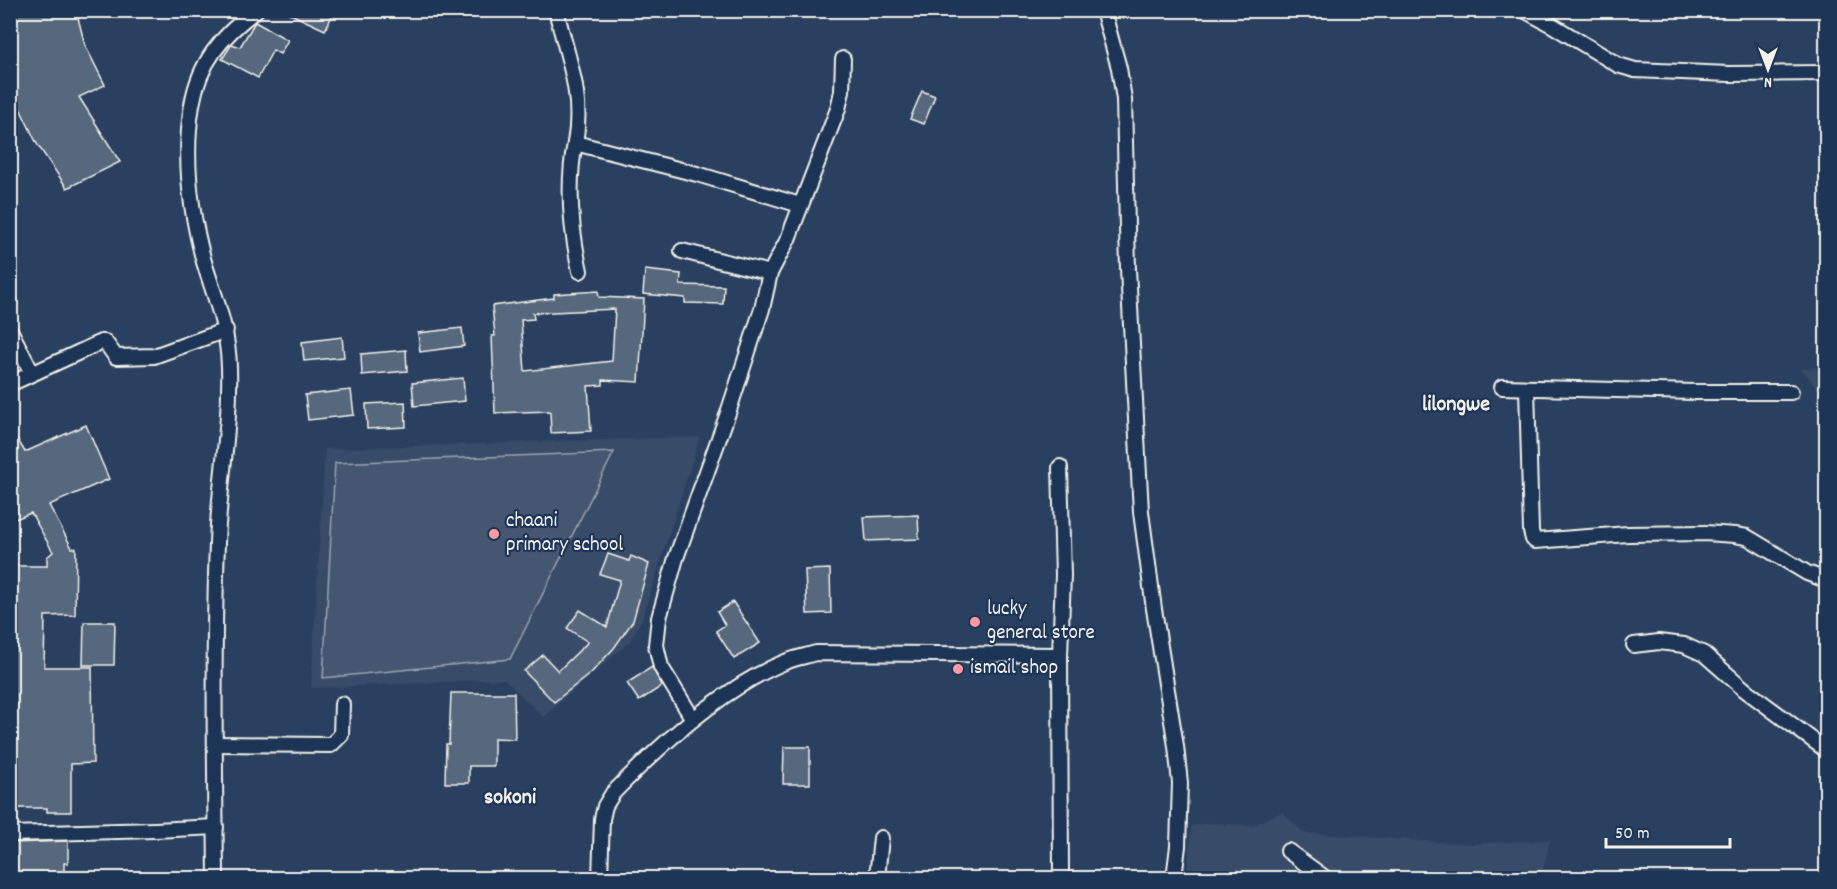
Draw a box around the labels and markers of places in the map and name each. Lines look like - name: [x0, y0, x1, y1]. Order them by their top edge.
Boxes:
- place label: chaani primary school: [506, 507, 623, 561]
- marker: chaani primary school: [487, 527, 501, 541]
- place label: lucky general store: [987, 595, 1095, 649]
- marker: lucky general store: [968, 615, 982, 629]
- place label: ismail shop: [970, 654, 1058, 684]
- marker: ismail shop: [951, 662, 965, 676]

